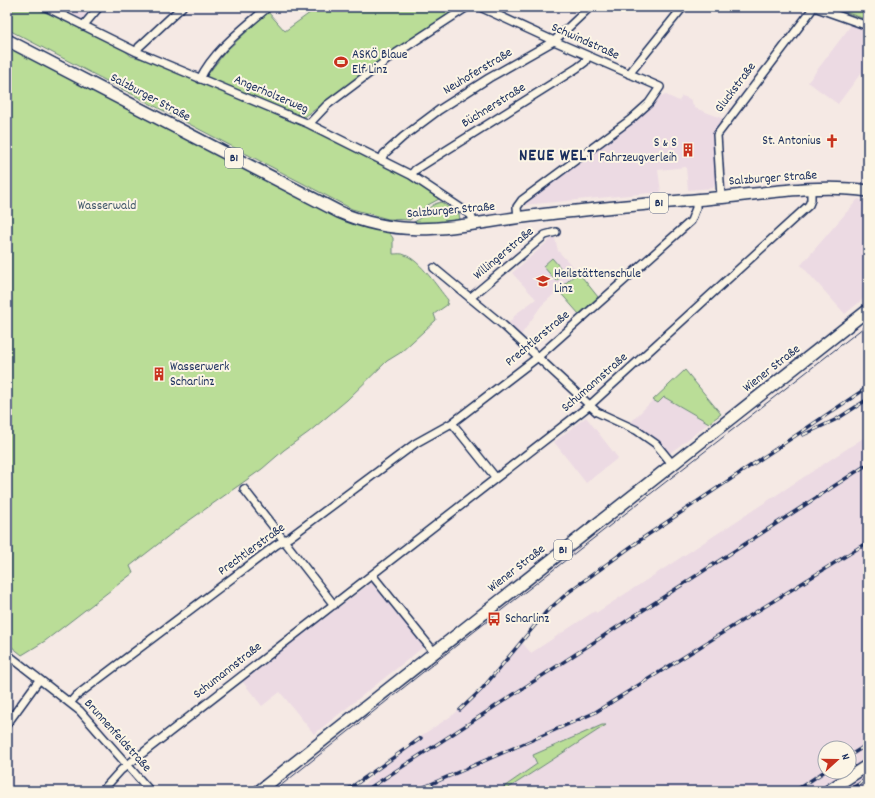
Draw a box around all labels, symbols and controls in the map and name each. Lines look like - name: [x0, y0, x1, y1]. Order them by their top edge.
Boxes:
- street label: Schwindstraße: [548, 19, 622, 66]
- street label: Neuhoferstraße: [440, 44, 516, 100]
- place label: ASKÖ Blaue Elf Linz: [352, 46, 408, 80]
- sports icon: ASKÖ Blaue Elf Linz: [333, 54, 349, 70]
- street label: Gluckstraße: [711, 59, 761, 117]
- street label: Salzburger Straße: [106, 69, 194, 127]
- street label: Angerholzerweg: [231, 71, 312, 119]
- street label: Büchnerstraße: [458, 79, 530, 133]
- place label: St. Antonius: [762, 132, 821, 151]
- church icon: St. Antonius: [824, 133, 840, 149]
- place label: S & S Fahrzeugverleih: [599, 134, 677, 168]
- building icon: S & S Fahrzeugverleih: [680, 142, 696, 158]
- district label: NEUE WELT: [519, 145, 595, 169]
- road number: B1: [225, 148, 243, 168]
- street label: Salzburger Straße: [728, 166, 818, 192]
- road number: B1: [650, 193, 668, 213]
- park label: Wasserwald: [78, 197, 136, 216]
- street label: Salzburger Straße: [406, 198, 496, 224]
- street label: Willingerstraße: [470, 223, 539, 285]
- place label: Heilstättenschule Linz: [554, 265, 641, 299]
- school or university icon: Heilstättenschule Linz: [535, 273, 551, 289]
- street label: Prechtlerstraße: [502, 306, 575, 372]
- street label: Wiener Straße: [739, 340, 805, 398]
- street label: Schumannstraße: [558, 349, 633, 417]
- place label: Wasserwerk Scharlinz: [170, 358, 229, 392]
- building icon: Wasserwerk Scharlinz: [151, 366, 167, 382]
- street label: Prechtlerstraße: [214, 519, 290, 581]
- street label: Wiener Straße: [484, 540, 550, 598]
- road number: B1: [554, 540, 572, 560]
- place label: Scharlinz: [505, 610, 549, 629]
- bus stop icon: Scharlinz: [486, 611, 502, 627]
- street label: Schumannstraße: [190, 638, 267, 704]
- street label: Brunnenfeldstraße: [79, 695, 155, 777]
- north arrow: [817, 740, 857, 780]
- text: N: [836, 752, 853, 763]

